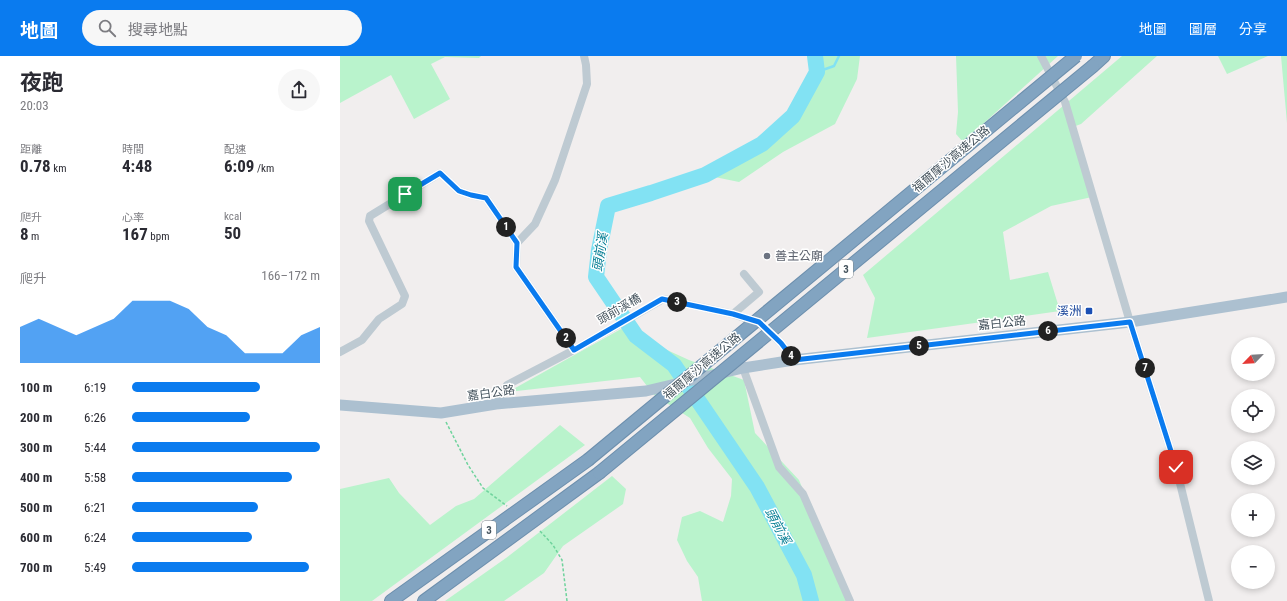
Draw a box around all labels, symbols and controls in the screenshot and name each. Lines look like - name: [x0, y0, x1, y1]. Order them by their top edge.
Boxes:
- search box: [82, 10, 362, 46]
- icon: search: [96, 17, 118, 39]
- text: 地圖: [20, 19, 58, 42]
- text: 搜尋地點: [128, 21, 188, 39]
- text: 地圖: [1139, 21, 1167, 37]
- text: 圖層: [1189, 21, 1217, 37]
- text: 分享: [1239, 21, 1267, 37]
- button: share: [278, 69, 320, 111]
- text: 夜跑: [20, 70, 64, 95]
- text: 20:03: [20, 98, 49, 113]
- street label: 福爾摩沙高速公路: [910, 123, 992, 195]
- text: 距離: [20, 143, 42, 156]
- text: 時間: [122, 143, 144, 156]
- text: 配速: [224, 143, 246, 156]
- text: 0.78: [20, 156, 51, 176]
- text: 4:48: [122, 156, 152, 176]
- text: 6:09: [224, 156, 254, 176]
- text: km: [51, 162, 66, 175]
- text: /km: [254, 162, 274, 175]
- pin: [388, 177, 422, 211]
- icon: arrive: [394, 183, 416, 205]
- text: kcal: [224, 210, 242, 223]
- text: 爬升: [20, 211, 42, 224]
- text: 心率: [122, 211, 144, 224]
- pin: 1: [496, 217, 516, 237]
- text: 1: [503, 220, 509, 233]
- text: 50: [224, 223, 241, 243]
- text: 8: [20, 224, 29, 244]
- text: 167: [122, 224, 148, 244]
- text: m: [29, 230, 39, 243]
- text: bpm: [148, 230, 169, 243]
- water label: 頭前溪: [590, 230, 611, 272]
- place label: 善主公廟: [775, 249, 823, 263]
- marker: 善主公廟: [762, 251, 772, 261]
- road number: 3: [839, 260, 853, 278]
- text: 166–172 m: [261, 268, 320, 283]
- text: 爬升: [20, 271, 46, 286]
- street label: 頭前溪橋: [595, 291, 643, 327]
- pin: 3: [667, 292, 687, 312]
- text: 3: [674, 295, 680, 308]
- place label: 溪洲: [1057, 304, 1081, 318]
- marker: 溪洲: [1084, 306, 1094, 316]
- street label: 嘉白公路: [977, 314, 1027, 332]
- pin: 6: [1038, 321, 1058, 341]
- text: 6: [1045, 324, 1051, 337]
- pin: 2: [556, 328, 576, 348]
- street label: 福爾摩沙高速公路: [661, 330, 743, 402]
- text: 2: [563, 331, 569, 344]
- pin: 5: [909, 336, 929, 356]
- north arrow: [1231, 337, 1275, 381]
- map controls: [1231, 337, 1275, 589]
- text: 5: [916, 339, 922, 352]
- pin: 4: [781, 346, 801, 366]
- text: 4: [788, 349, 794, 362]
- pin: 7: [1135, 358, 1155, 378]
- text: 7: [1142, 361, 1148, 374]
- text: 100 m: [20, 380, 52, 395]
- text: 6:19: [84, 380, 106, 395]
- street label: 嘉白公路: [466, 383, 516, 403]
- button: locate: [1231, 389, 1275, 433]
- text: 200 m: [20, 410, 52, 425]
- text: 6:26: [84, 410, 106, 425]
- text: 300 m: [20, 440, 52, 455]
- text: 5:44: [84, 440, 106, 455]
- button: layers: [1231, 441, 1275, 485]
- pin: [1159, 450, 1193, 484]
- icon: check: [1165, 456, 1187, 478]
- text: 400 m: [20, 470, 52, 485]
- text: 5:58: [84, 470, 106, 485]
- button: +: [1231, 493, 1275, 537]
- text: 500 m: [20, 500, 52, 515]
- text: 6:21: [84, 500, 106, 515]
- water label: 頭前溪: [762, 505, 795, 548]
- road number: 3: [482, 521, 496, 539]
- text: 600 m: [20, 530, 52, 545]
- text: 6:24: [84, 530, 106, 545]
- button: −: [1231, 545, 1275, 589]
- text: 700 m: [20, 560, 52, 575]
- text: 5:49: [84, 560, 106, 575]

